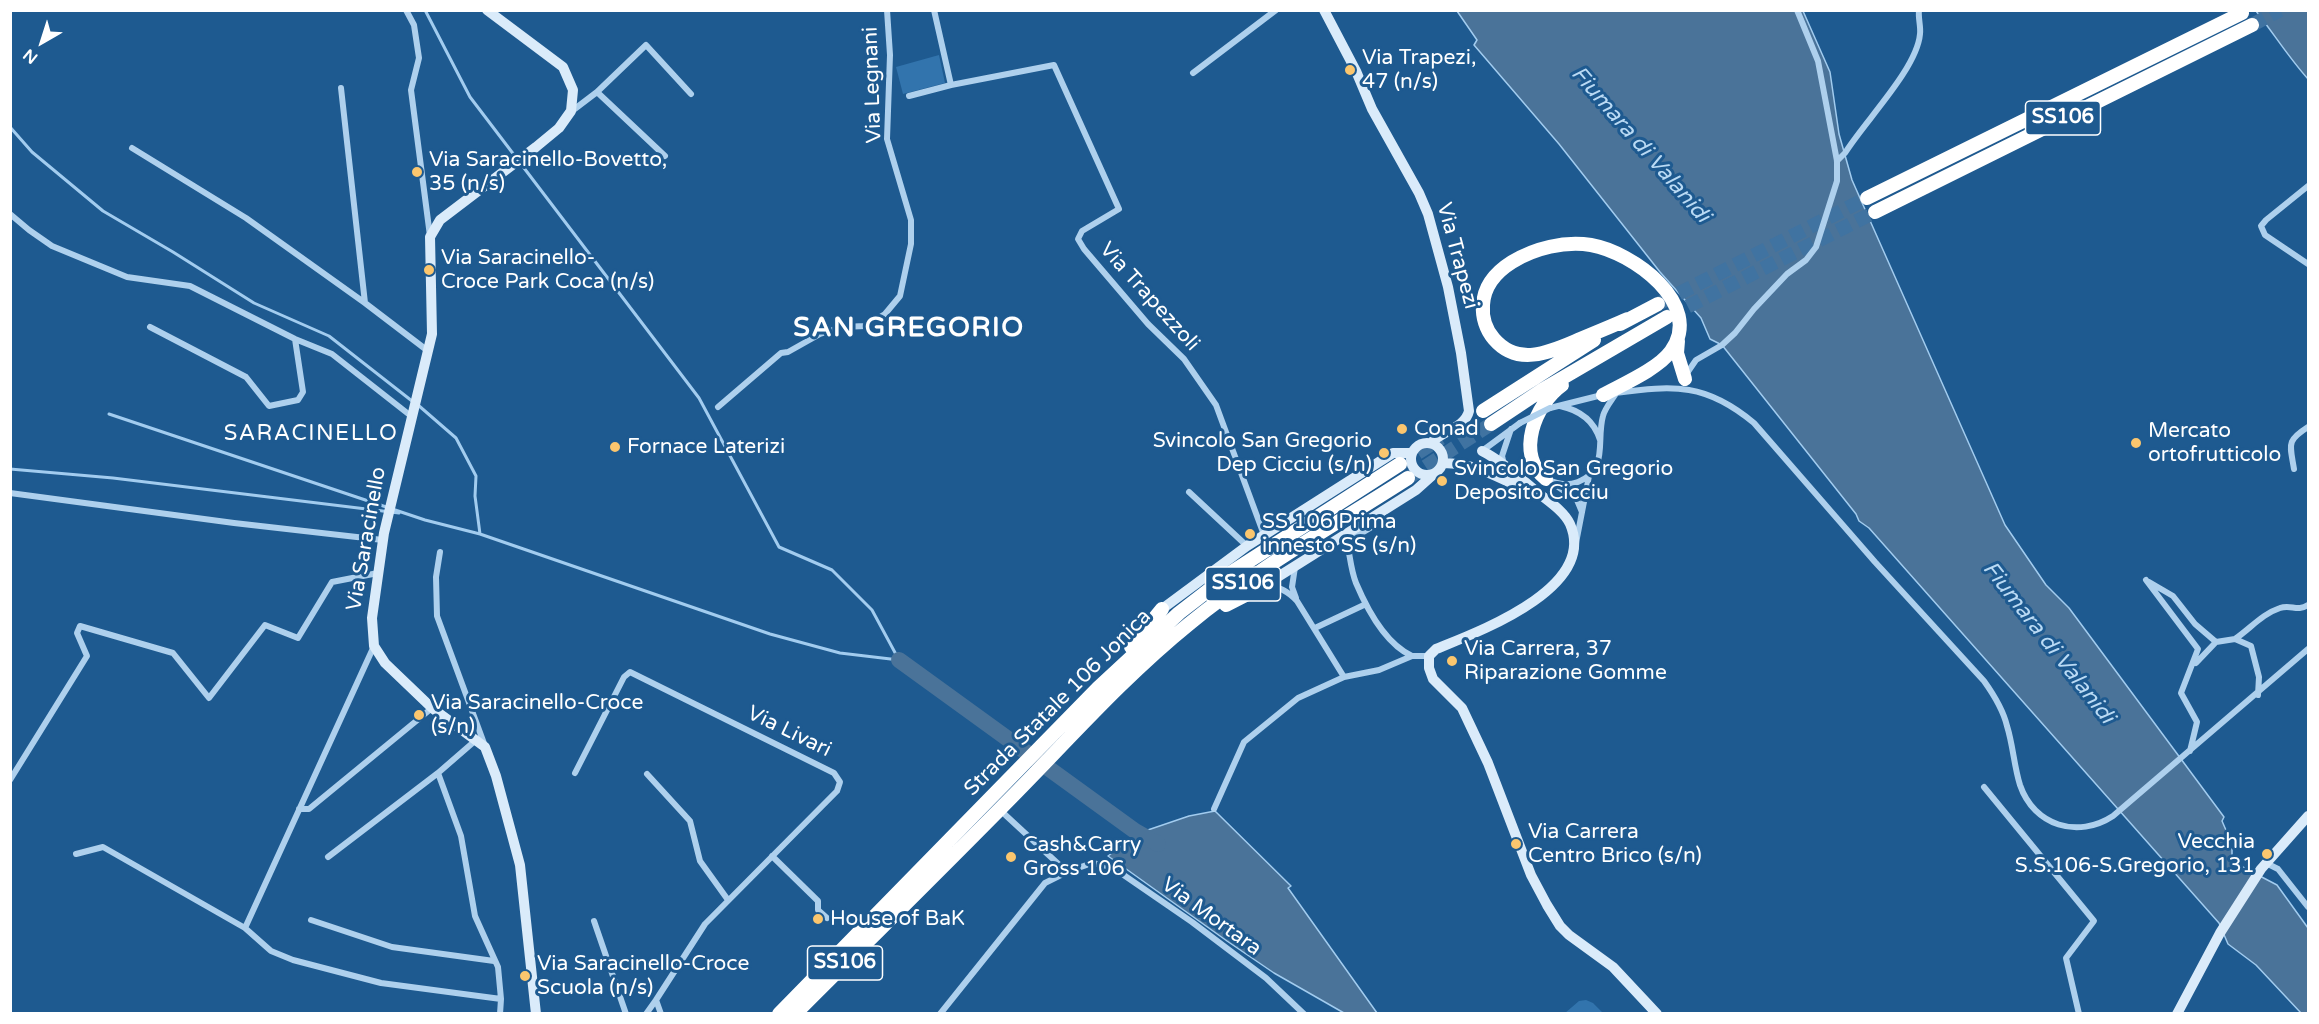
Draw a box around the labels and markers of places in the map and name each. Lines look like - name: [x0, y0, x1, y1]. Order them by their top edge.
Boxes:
- place label: Via Trapezi, 47 (n/s): [1362, 45, 1477, 95]
- marker: Via Trapezi, 47 (n/s): [1343, 63, 1357, 77]
- place label: Via Saracinello-Bovetto, 35 (n/s): [429, 147, 667, 197]
- marker: Via Saracinello-Bovetto, 35 (n/s): [410, 165, 424, 179]
- place label: Via Saracinello- Croce Park Coca (n/s): [441, 245, 654, 295]
- marker: Via Saracinello- Croce Park Coca (n/s): [422, 263, 436, 277]
- place label: Conad: [1414, 416, 1479, 442]
- place label: Mercato ortofrutticolo: [2148, 418, 2281, 468]
- marker: Conad: [1395, 422, 1409, 436]
- place label: Svincolo San Gregorio Dep Cicciu (s/n): [1153, 428, 1372, 478]
- place label: Fornace Laterizi: [627, 434, 785, 460]
- marker: Mercato ortofrutticolo: [2129, 436, 2143, 450]
- marker: Fornace Laterizi: [608, 440, 622, 454]
- marker: Svincolo San Gregorio Dep Cicciu (s/n): [1377, 446, 1391, 460]
- place label: Svincolo San Gregorio Deposito Cicciu: [1454, 456, 1673, 506]
- marker: Svincolo San Gregorio Deposito Cicciu: [1435, 474, 1449, 488]
- place label: SS 106 Prima innesto SS (s/n): [1262, 509, 1416, 559]
- marker: SS 106 Prima innesto SS (s/n): [1243, 527, 1257, 541]
- place label: Via Carrera, 37 Riparazione Gomme: [1464, 636, 1667, 686]
- marker: Via Carrera, 37 Riparazione Gomme: [1445, 654, 1459, 668]
- place label: Via Saracinello-Croce (s/n): [431, 690, 643, 740]
- marker: Via Saracinello-Croce (s/n): [412, 708, 426, 722]
- place label: Via Carrera Centro Brico (s/n): [1528, 819, 1702, 869]
- place label: Vecchia S.S.106-S.Gregorio, 131: [2015, 829, 2255, 879]
- place label: Cash&Carry Gross 106: [1023, 832, 1141, 882]
- marker: Via Carrera Centro Brico (s/n): [1509, 837, 1523, 851]
- marker: Vecchia S.S.106-S.Gregorio, 131: [2260, 847, 2274, 861]
- marker: Cash&Carry Gross 106: [1004, 850, 1018, 864]
- place label: House of BaK: [830, 906, 965, 932]
- marker: House of BaK: [811, 912, 825, 926]
- place label: Via Saracinello-Croce Scuola (n/s): [537, 951, 749, 1001]
- marker: Via Saracinello-Croce Scuola (n/s): [518, 969, 532, 983]

